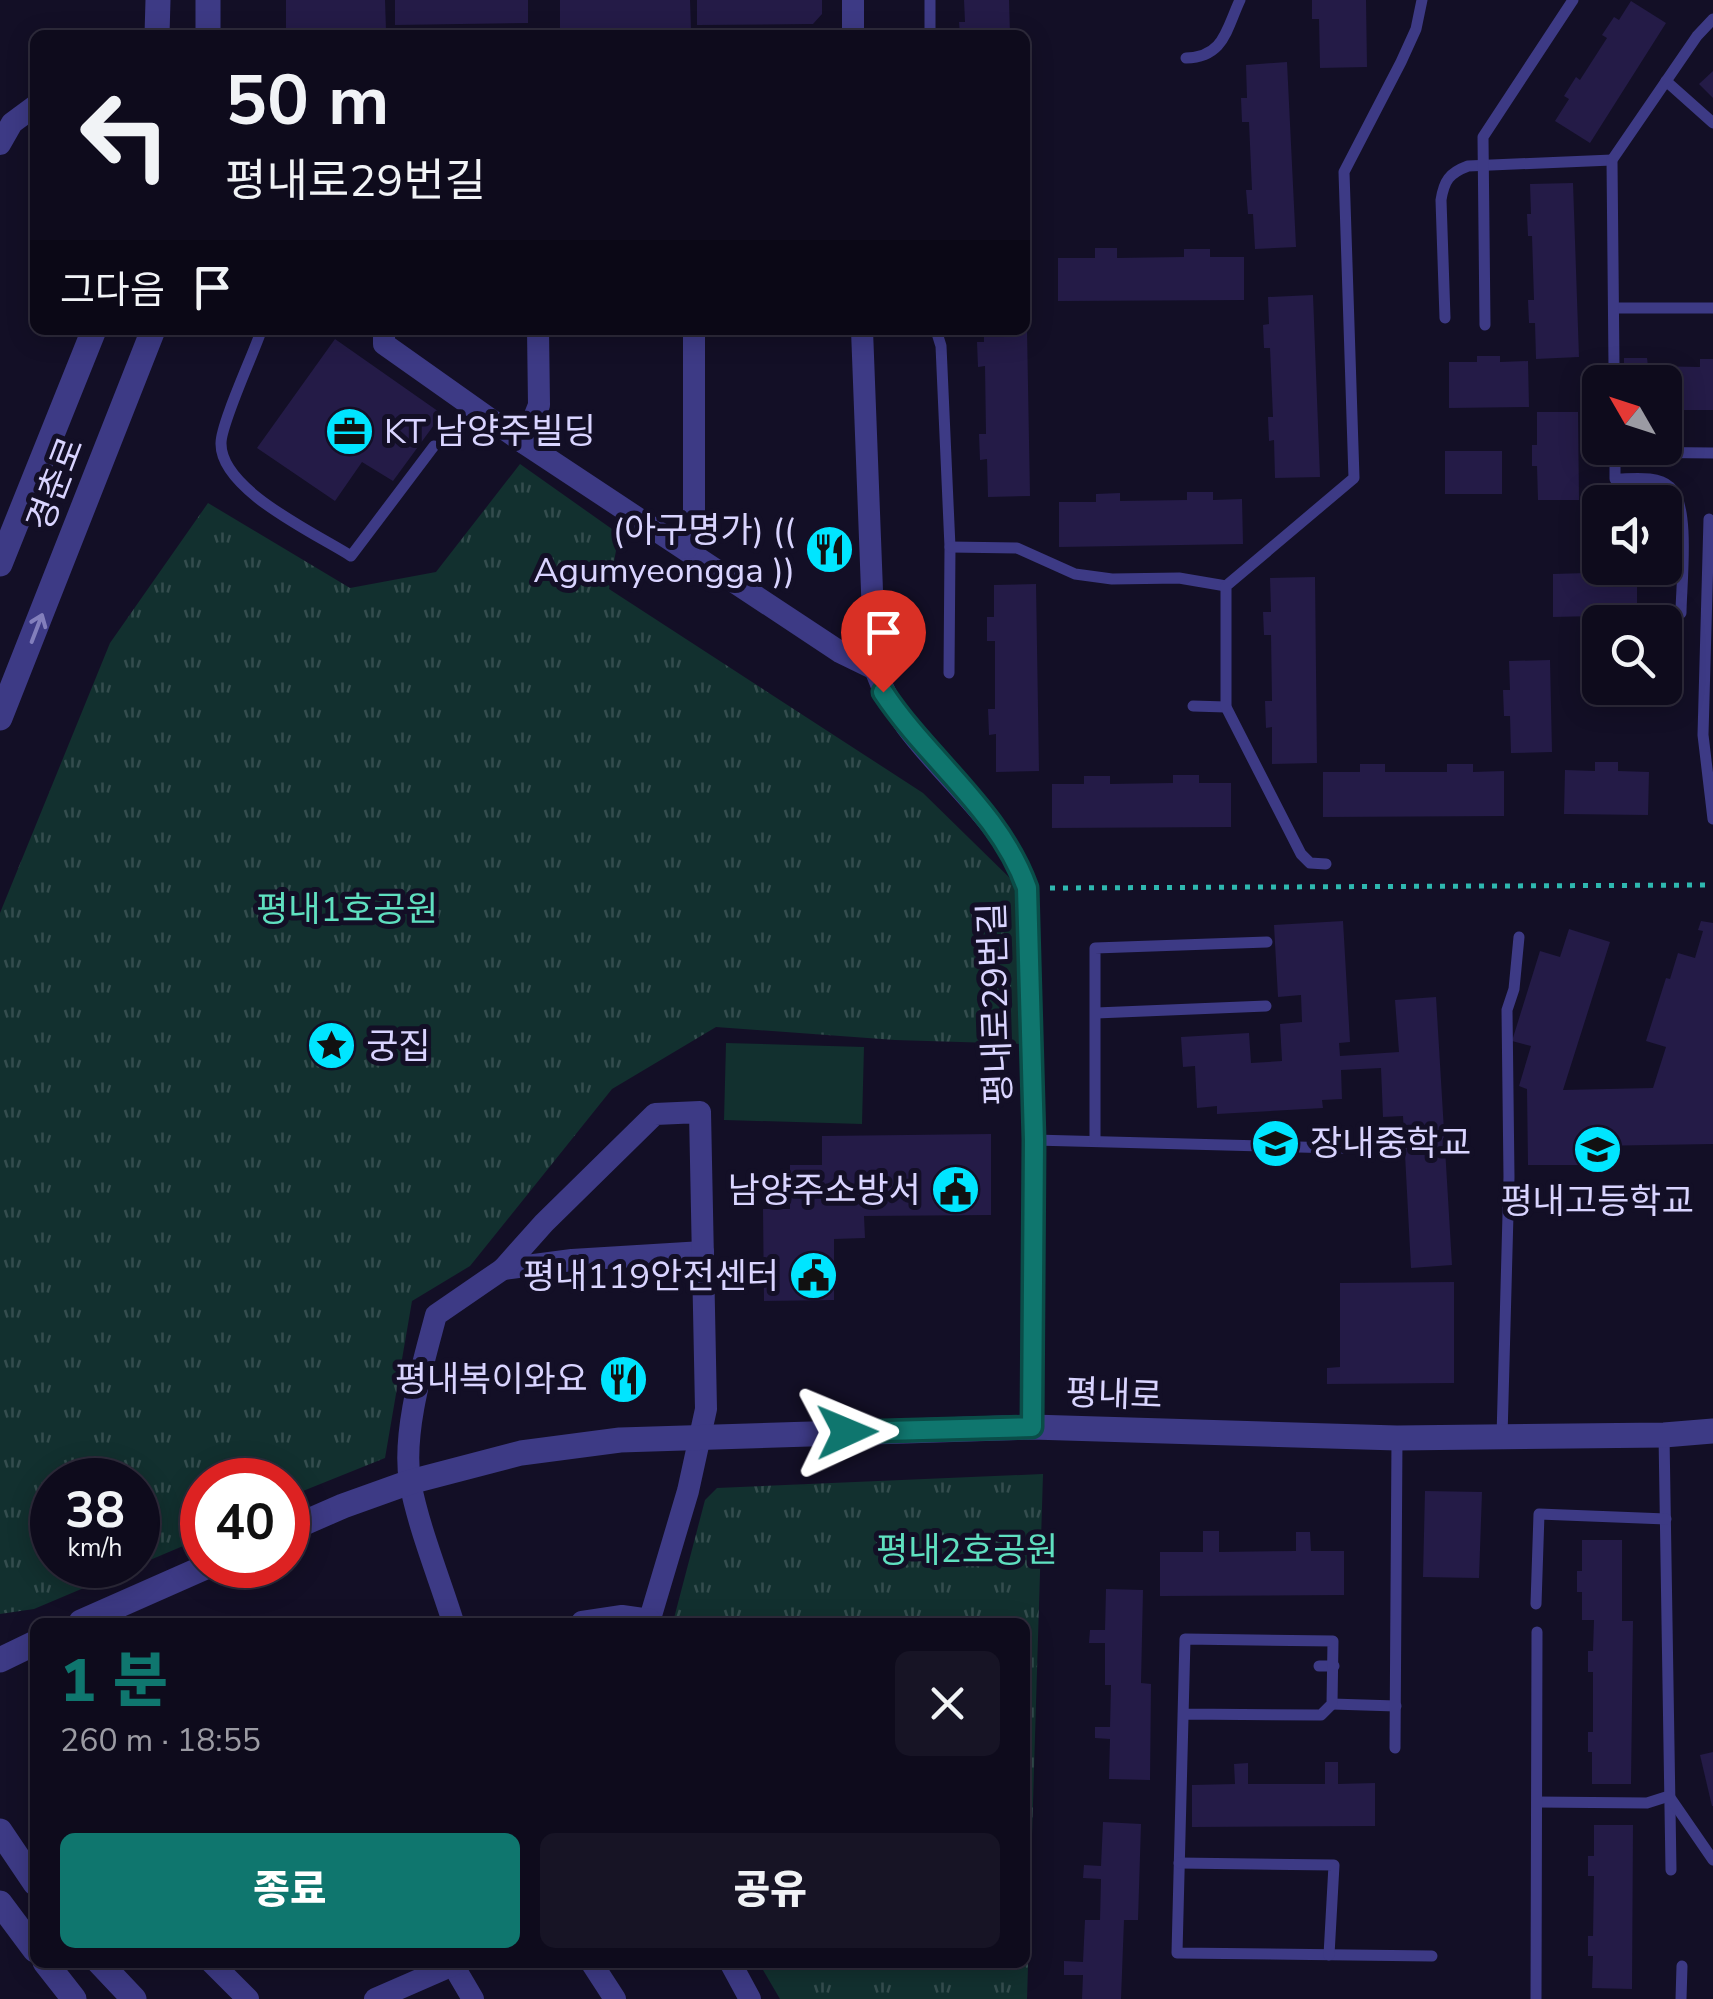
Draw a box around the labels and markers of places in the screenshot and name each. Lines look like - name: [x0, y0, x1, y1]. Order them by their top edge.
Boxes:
- office icon: KT 남양주빌딩: [323, 405, 375, 457]
- place label: KT 남양주빌딩: [384, 408, 596, 455]
- place label: (아구명가) (( Agumyeongga )): [533, 507, 795, 594]
- restaurant icon: (아구명가) (( Agumyeongga )): [804, 524, 856, 576]
- pin: [841, 590, 926, 693]
- place icon: 궁집: [305, 1020, 357, 1072]
- place label: 궁집: [366, 1023, 430, 1070]
- school or university icon: 장내중학교: [1249, 1117, 1301, 1169]
- place label: 장내중학교: [1310, 1120, 1471, 1167]
- school or university icon: 평내고등학교: [1571, 1123, 1623, 1175]
- public building icon: 남양주소방서: [930, 1164, 982, 1216]
- place label: 남양주소방서: [728, 1167, 921, 1214]
- place label: 평내고등학교: [1500, 1178, 1694, 1225]
- public building icon: 평내119안전센터: [788, 1250, 840, 1302]
- place label: 평내119안전센터: [523, 1253, 779, 1300]
- restaurant icon: 평내복이와요: [597, 1353, 649, 1405]
- place label: 평내복이와요: [395, 1356, 588, 1403]

